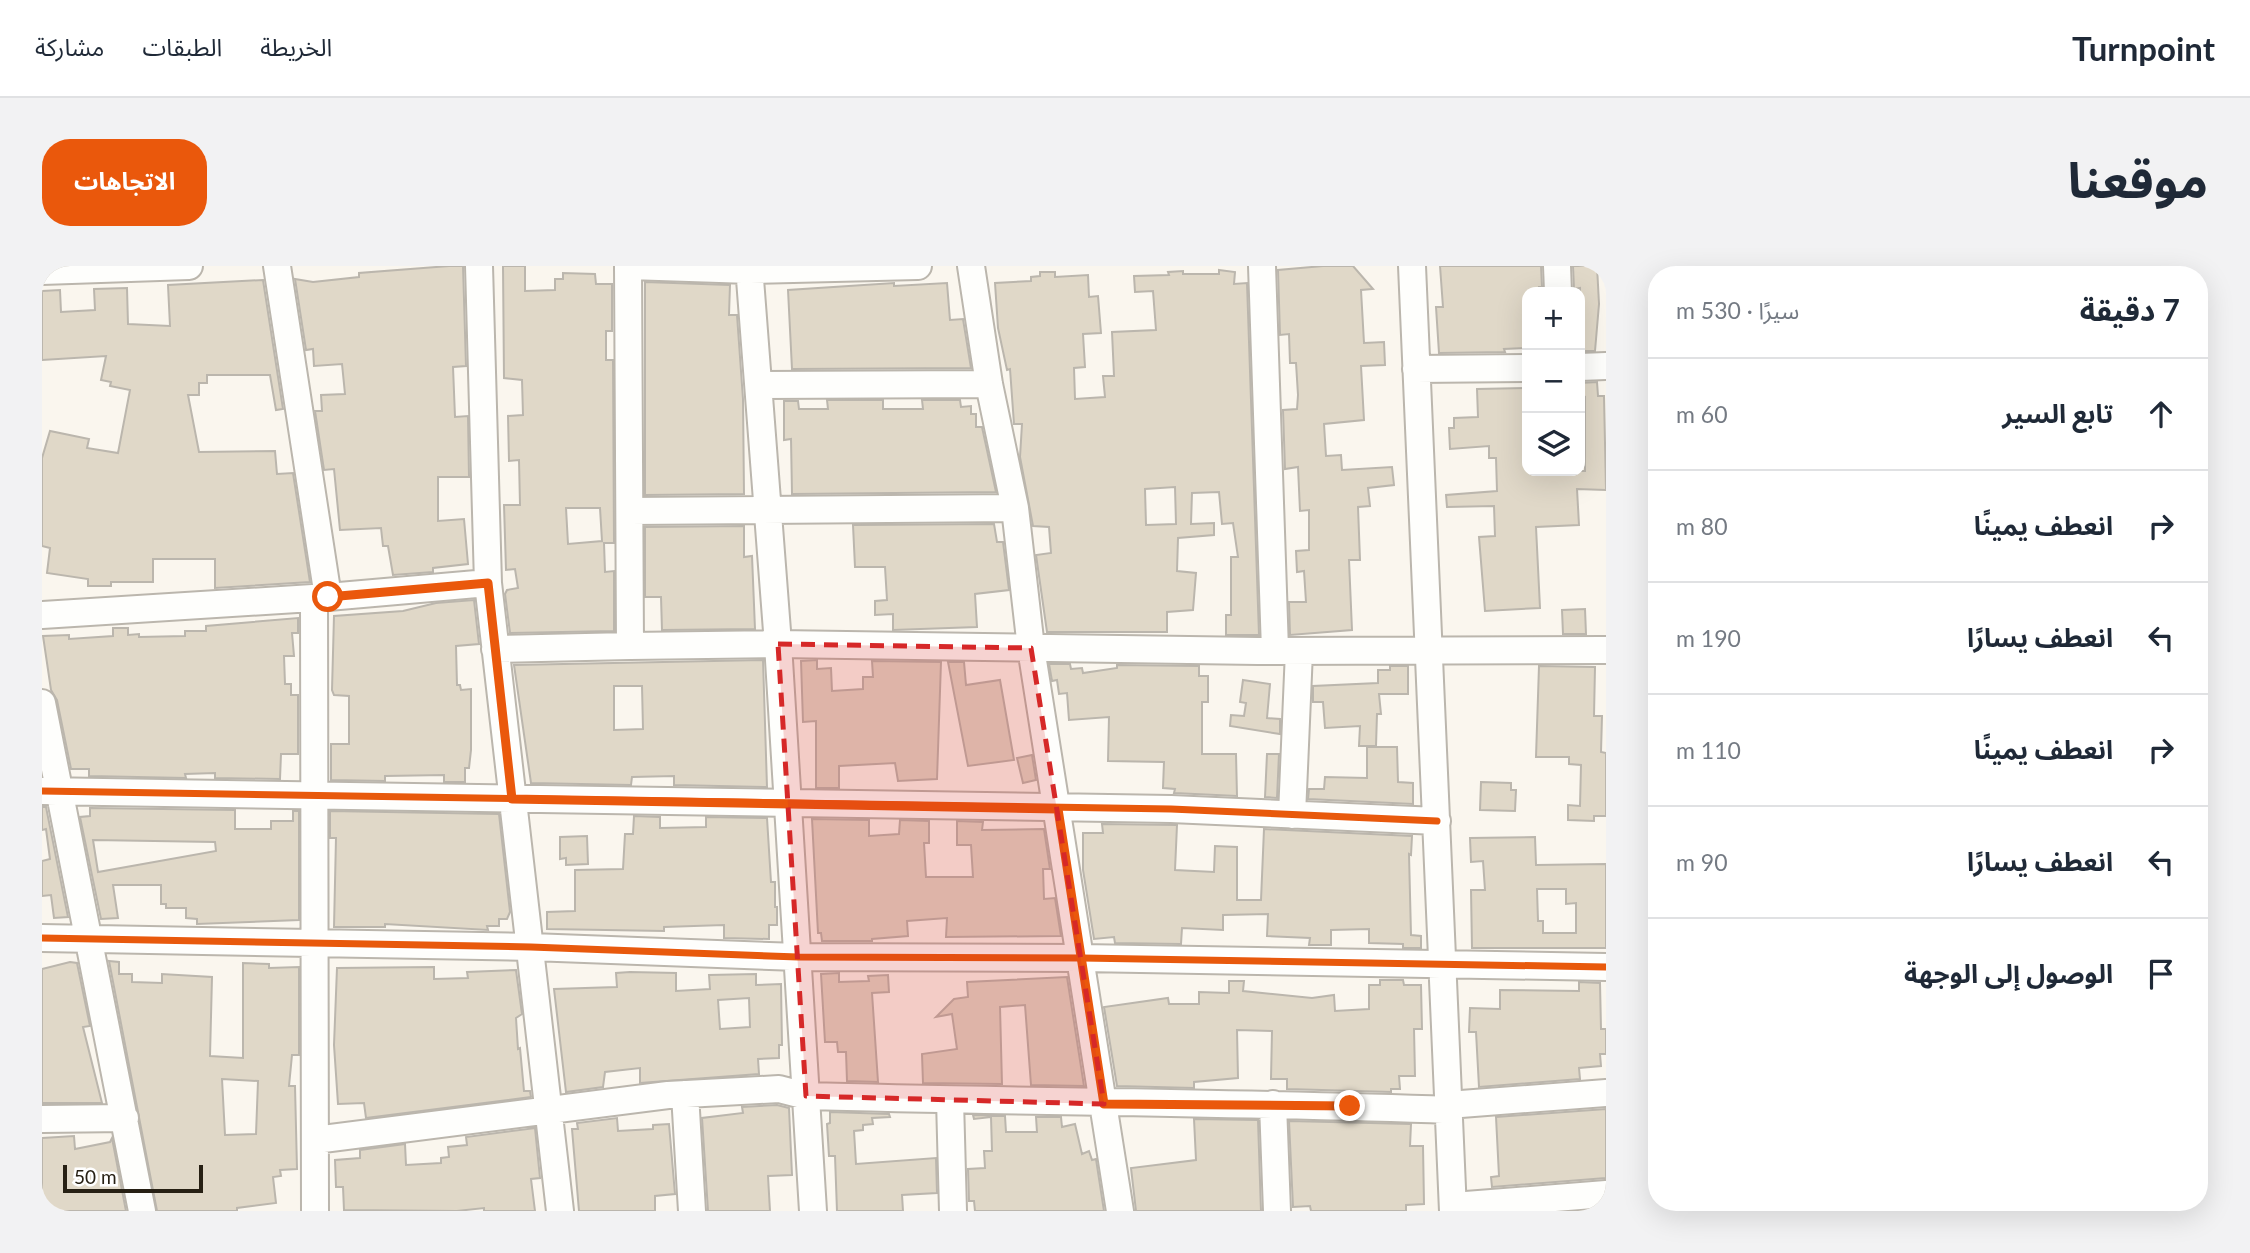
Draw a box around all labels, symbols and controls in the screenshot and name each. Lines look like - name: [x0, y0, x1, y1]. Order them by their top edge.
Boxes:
- text: Turnpoint: [2072, 28, 2215, 68]
- text: مشاركة: [35, 32, 104, 61]
- text: الطبقات: [142, 32, 222, 61]
- text: الخريطة: [260, 32, 332, 61]
- button: الاتجاهات: [42, 139, 207, 226]
- text: موقعنا: [2068, 150, 2208, 208]
- map controls: [1522, 287, 1585, 476]
- button: +: [1522, 287, 1585, 350]
- text: 7 دقيقة: [2080, 291, 2180, 327]
- text: سيرًا · 530 m: [1676, 296, 1799, 324]
- button: −: [1522, 350, 1585, 413]
- icon: ahead: [2142, 395, 2180, 433]
- text: تابع السير: [2002, 397, 2113, 429]
- text: 60 m: [1676, 400, 1728, 428]
- button: layers: [1522, 413, 1585, 476]
- icon: right: [2142, 507, 2180, 545]
- text: انعطف يمينًا: [1974, 509, 2113, 541]
- text: 80 m: [1676, 512, 1728, 540]
- route start: [312, 581, 343, 612]
- icon: left: [2142, 619, 2180, 657]
- text: انعطف يسارًا: [1967, 621, 2113, 653]
- text: 190 m: [1676, 624, 1741, 652]
- icon: right: [2142, 731, 2180, 769]
- text: انعطف يمينًا: [1974, 733, 2113, 765]
- text: 110 m: [1676, 736, 1741, 764]
- icon: left: [2142, 843, 2180, 881]
- text: انعطف يسارًا: [1967, 845, 2113, 877]
- text: 90 m: [1676, 848, 1728, 876]
- icon: arrive: [2142, 955, 2180, 993]
- text: الوصول إلى الوجهة: [1904, 957, 2113, 989]
- route end: [1334, 1090, 1365, 1121]
- scale bar: [63, 1162, 203, 1194]
- text: 50 m: [74, 1165, 117, 1188]

